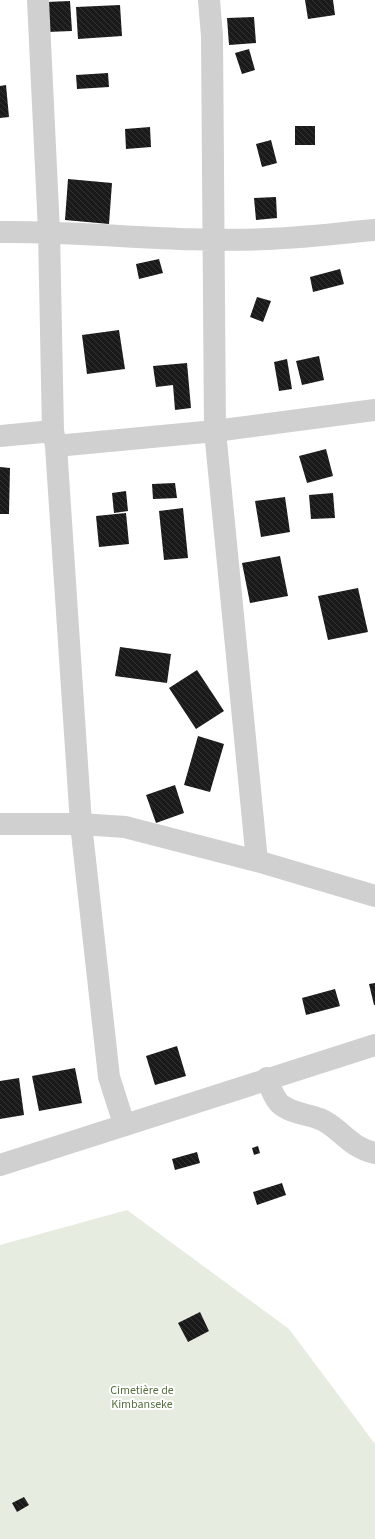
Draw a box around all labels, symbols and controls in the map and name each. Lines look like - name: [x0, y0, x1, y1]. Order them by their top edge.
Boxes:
- park label: Cimetière de Kimbanseke: [110, 1382, 174, 1413]

